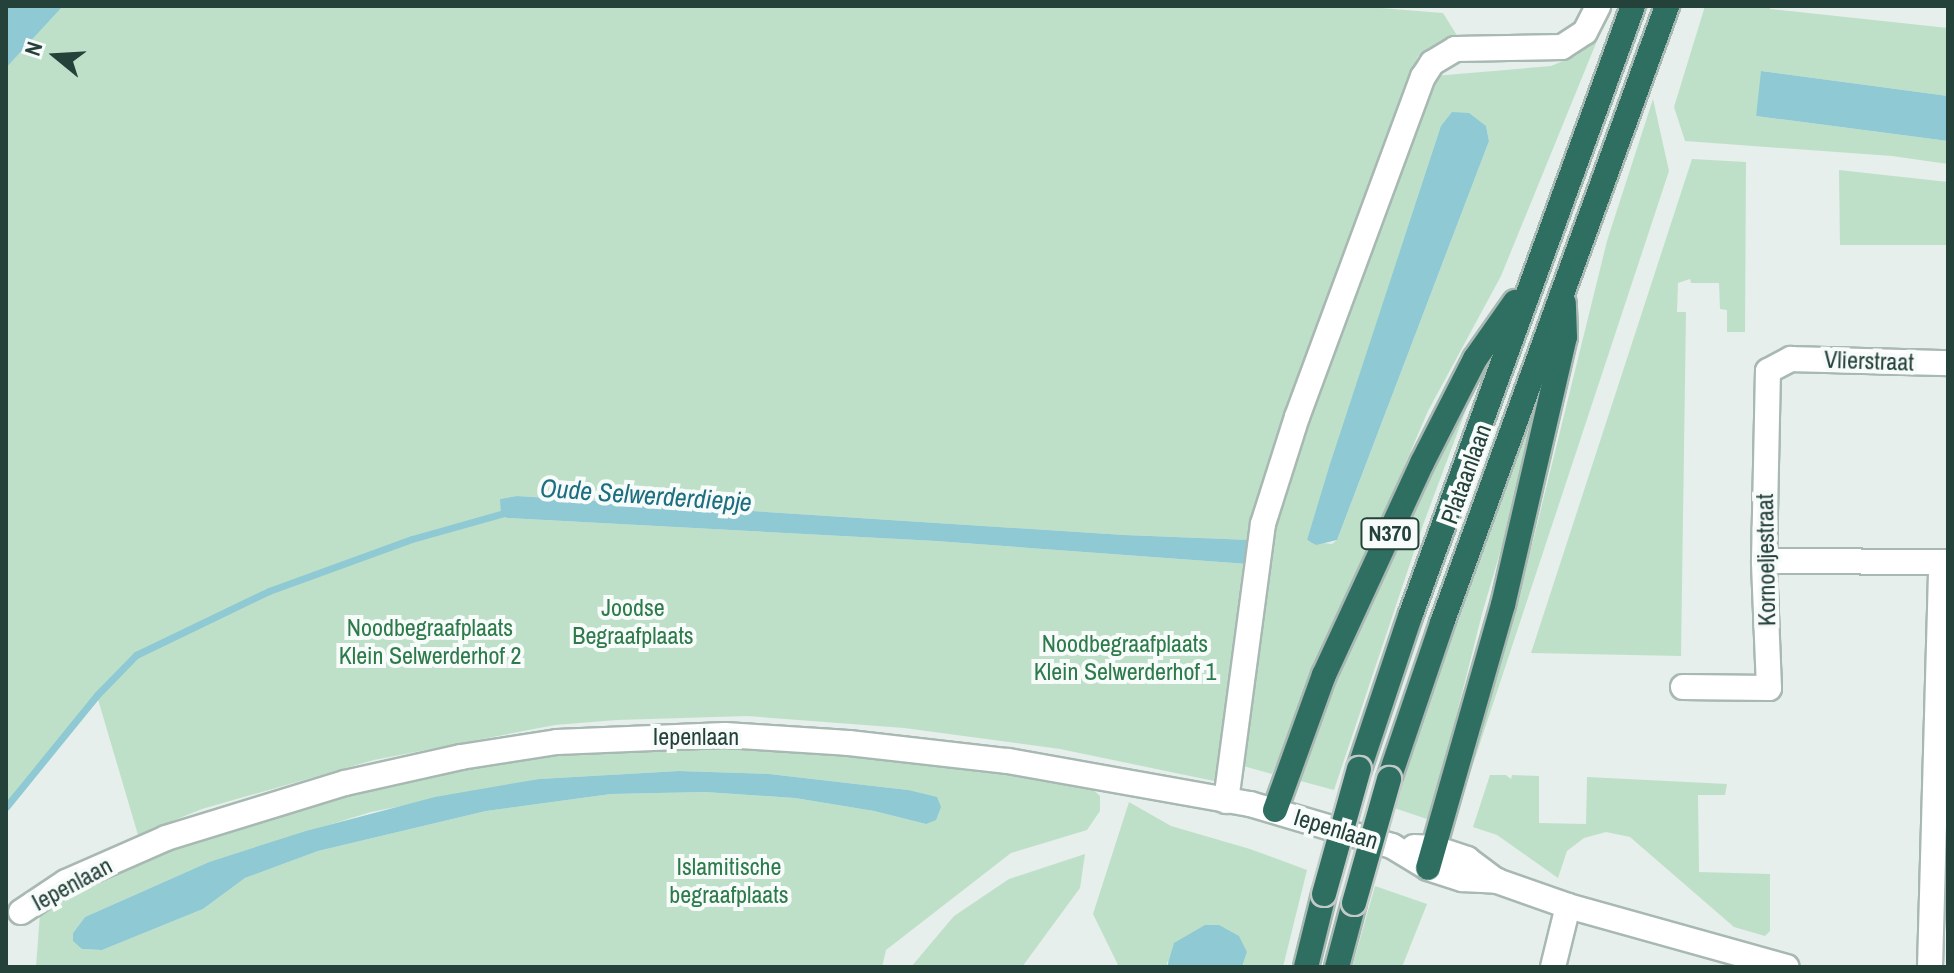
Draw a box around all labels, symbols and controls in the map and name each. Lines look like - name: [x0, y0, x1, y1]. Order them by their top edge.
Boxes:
- north arrow: [16, 16, 96, 96]
- text: N: [17, 38, 49, 59]
- street label: Vlierstraat: [1824, 345, 1914, 377]
- street label: Plataanlaan: [1435, 420, 1497, 528]
- water label: Oude Selwerderdiepje: [539, 472, 753, 518]
- street label: Kornoeljestraat: [1750, 494, 1782, 626]
- road number: N370: [1360, 516, 1420, 552]
- park label: Joodse Begraafplaats: [572, 594, 694, 650]
- park label: Noodbegraafplaats Klein Selwerderhof 2: [339, 614, 521, 670]
- park label: Noodbegraafplaats Klein Selwerderhof 1: [1034, 630, 1216, 686]
- street label: Iepenlaan: [653, 723, 739, 751]
- street label: Iepenlaan: [1290, 803, 1382, 855]
- street label: Iepenlaan: [27, 851, 117, 917]
- park label: Islamitische begraafplaats: [669, 853, 789, 909]

